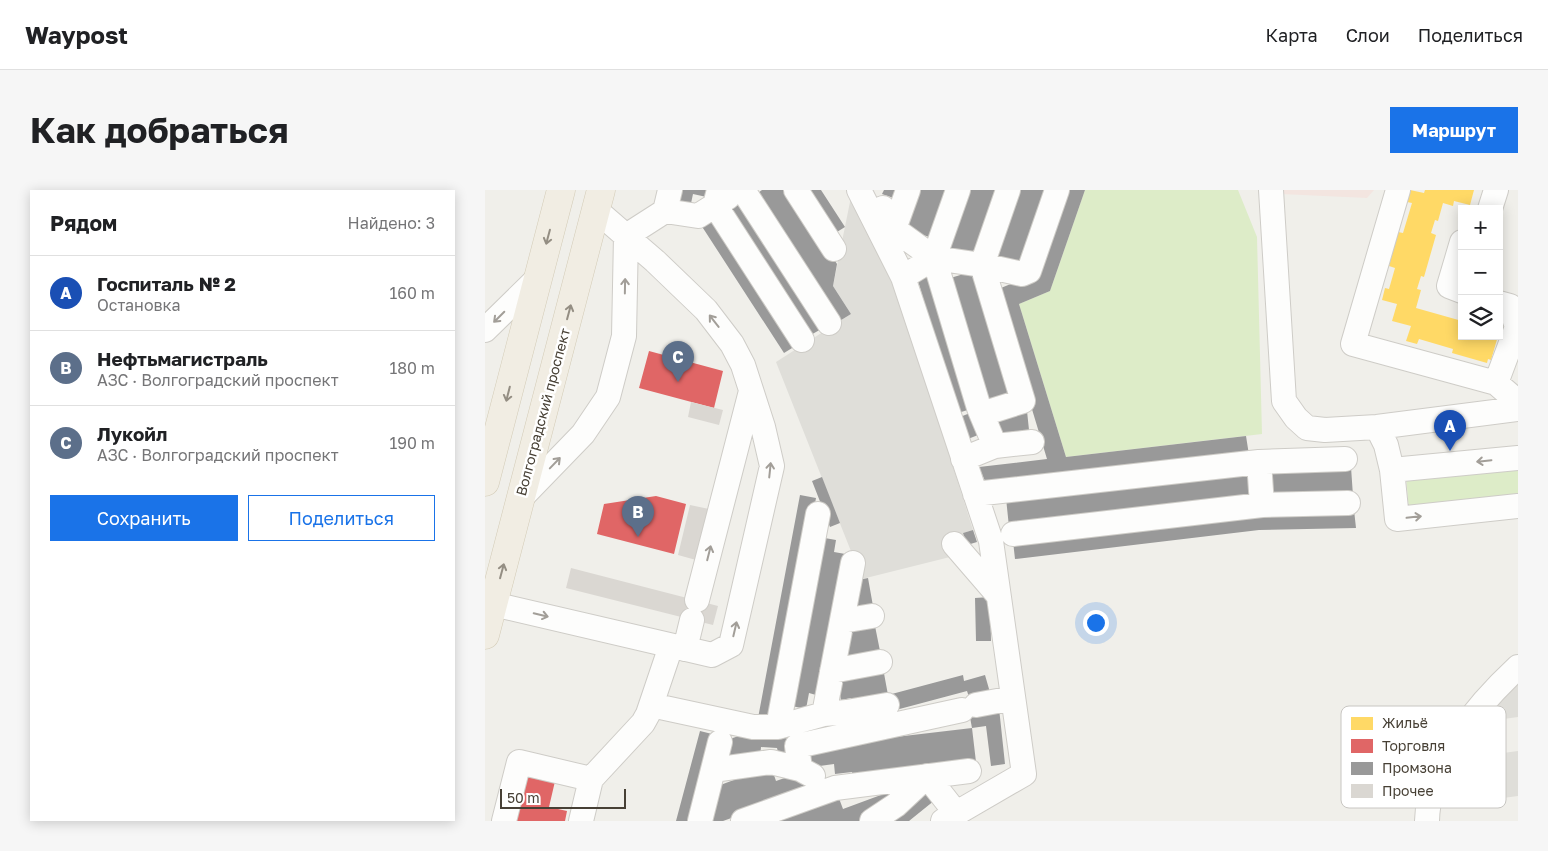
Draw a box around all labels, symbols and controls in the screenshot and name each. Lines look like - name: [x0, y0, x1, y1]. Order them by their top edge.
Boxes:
- text: Waypost: [25, 20, 128, 49]
- text: Карта: [1266, 24, 1318, 46]
- text: Слои: [1346, 24, 1390, 46]
- text: Поделиться: [1418, 24, 1523, 46]
- button: Маршрут: [1390, 107, 1518, 153]
- text: Как добраться: [30, 109, 288, 151]
- map controls: [1458, 205, 1503, 340]
- button: +: [1458, 205, 1503, 250]
- text: Рядом: [50, 210, 117, 236]
- text: Найдено: 3: [348, 213, 435, 233]
- one-way arrow: [543, 229, 553, 245]
- button: −: [1458, 250, 1503, 295]
- text: Госпиталь № 2: [97, 272, 236, 295]
- one-way arrow: [620, 279, 630, 295]
- text: A: [60, 283, 72, 303]
- text: 160 m: [389, 283, 435, 303]
- text: Остановка: [97, 295, 181, 315]
- button: layers: [1458, 295, 1503, 340]
- one-way arrow: [565, 304, 574, 320]
- one-way arrow: [493, 311, 505, 323]
- one-way arrow: [709, 315, 720, 328]
- street label: Волгоградский проспект: [512, 326, 573, 497]
- pin: C: [662, 341, 694, 382]
- text: Нефтьмагистраль: [97, 347, 268, 370]
- text: B: [60, 358, 72, 378]
- text: 180 m: [389, 358, 435, 378]
- text: АЗС · Волгоградский проспект: [97, 370, 339, 390]
- one-way arrow: [502, 386, 512, 402]
- pin: A: [1434, 410, 1466, 451]
- text: Лукойл: [97, 422, 167, 445]
- text: C: [60, 433, 72, 453]
- text: 190 m: [389, 433, 435, 453]
- text: АЗС · Волгоградский проспект: [97, 445, 339, 465]
- one-way arrow: [549, 456, 561, 469]
- one-way arrow: [1477, 456, 1493, 466]
- one-way arrow: [765, 463, 775, 479]
- button: Сохранить: [50, 495, 238, 541]
- button: Поделиться: [248, 495, 435, 541]
- pin: B: [622, 496, 654, 537]
- one-way arrow: [1406, 512, 1422, 522]
- one-way arrow: [705, 546, 714, 562]
- one-way arrow: [497, 563, 507, 579]
- your location: [1083, 610, 1109, 636]
- one-way arrow: [532, 611, 548, 620]
- one-way arrow: [731, 621, 740, 637]
- legend: [1341, 706, 1506, 808]
- text: Жильё: [1382, 714, 1428, 731]
- text: Торговля: [1382, 737, 1445, 754]
- text: Промзона: [1382, 759, 1452, 776]
- text: Прочее: [1382, 782, 1434, 799]
- scale bar: [500, 786, 626, 809]
- text: 50 m: [507, 789, 540, 806]

